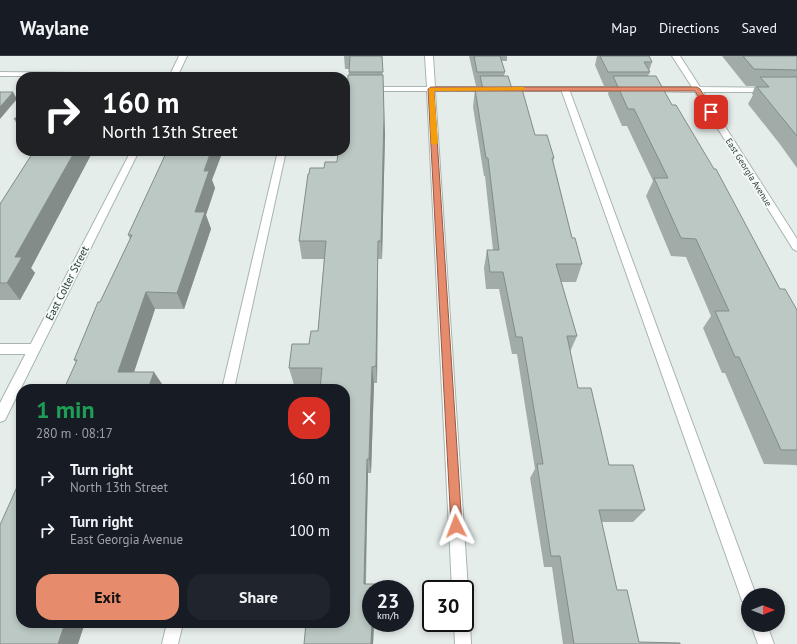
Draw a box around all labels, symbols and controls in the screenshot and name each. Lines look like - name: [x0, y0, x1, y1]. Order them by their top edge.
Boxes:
- text: Waylane: [20, 16, 89, 40]
- text: Map: [611, 19, 637, 37]
- text: Directions: [659, 19, 719, 37]
- text: Saved: [741, 19, 777, 37]
- text: 160 m: [102, 84, 179, 121]
- icon: right: [36, 88, 88, 140]
- pin: [694, 95, 728, 129]
- icon: arrive: [700, 101, 722, 123]
- text: North 13th Street: [102, 120, 238, 143]
- street label: East Georgia Avenue: [724, 136, 775, 208]
- street label: East Colter Street: [42, 243, 92, 323]
- text: 1 min: [36, 394, 95, 425]
- button: close: [288, 397, 330, 439]
- text: 280 m · 08:17: [36, 425, 113, 442]
- text: Turn right: [70, 460, 133, 479]
- icon: right: [36, 467, 58, 489]
- text: 160 m: [289, 469, 330, 488]
- text: North 13th Street: [70, 479, 168, 496]
- position arrow: [435, 505, 477, 547]
- text: Turn right: [70, 512, 133, 531]
- icon: right: [36, 519, 58, 541]
- text: 100 m: [289, 521, 330, 540]
- text: East Georgia Avenue: [70, 531, 183, 548]
- button: Exit: [36, 574, 179, 620]
- button: Share: [187, 574, 330, 620]
- speed limit sign: 30: [422, 580, 474, 632]
- text: 23: [377, 588, 399, 614]
- north arrow: [741, 588, 785, 632]
- map controls: [741, 588, 785, 632]
- text: km/h: [377, 609, 399, 622]

